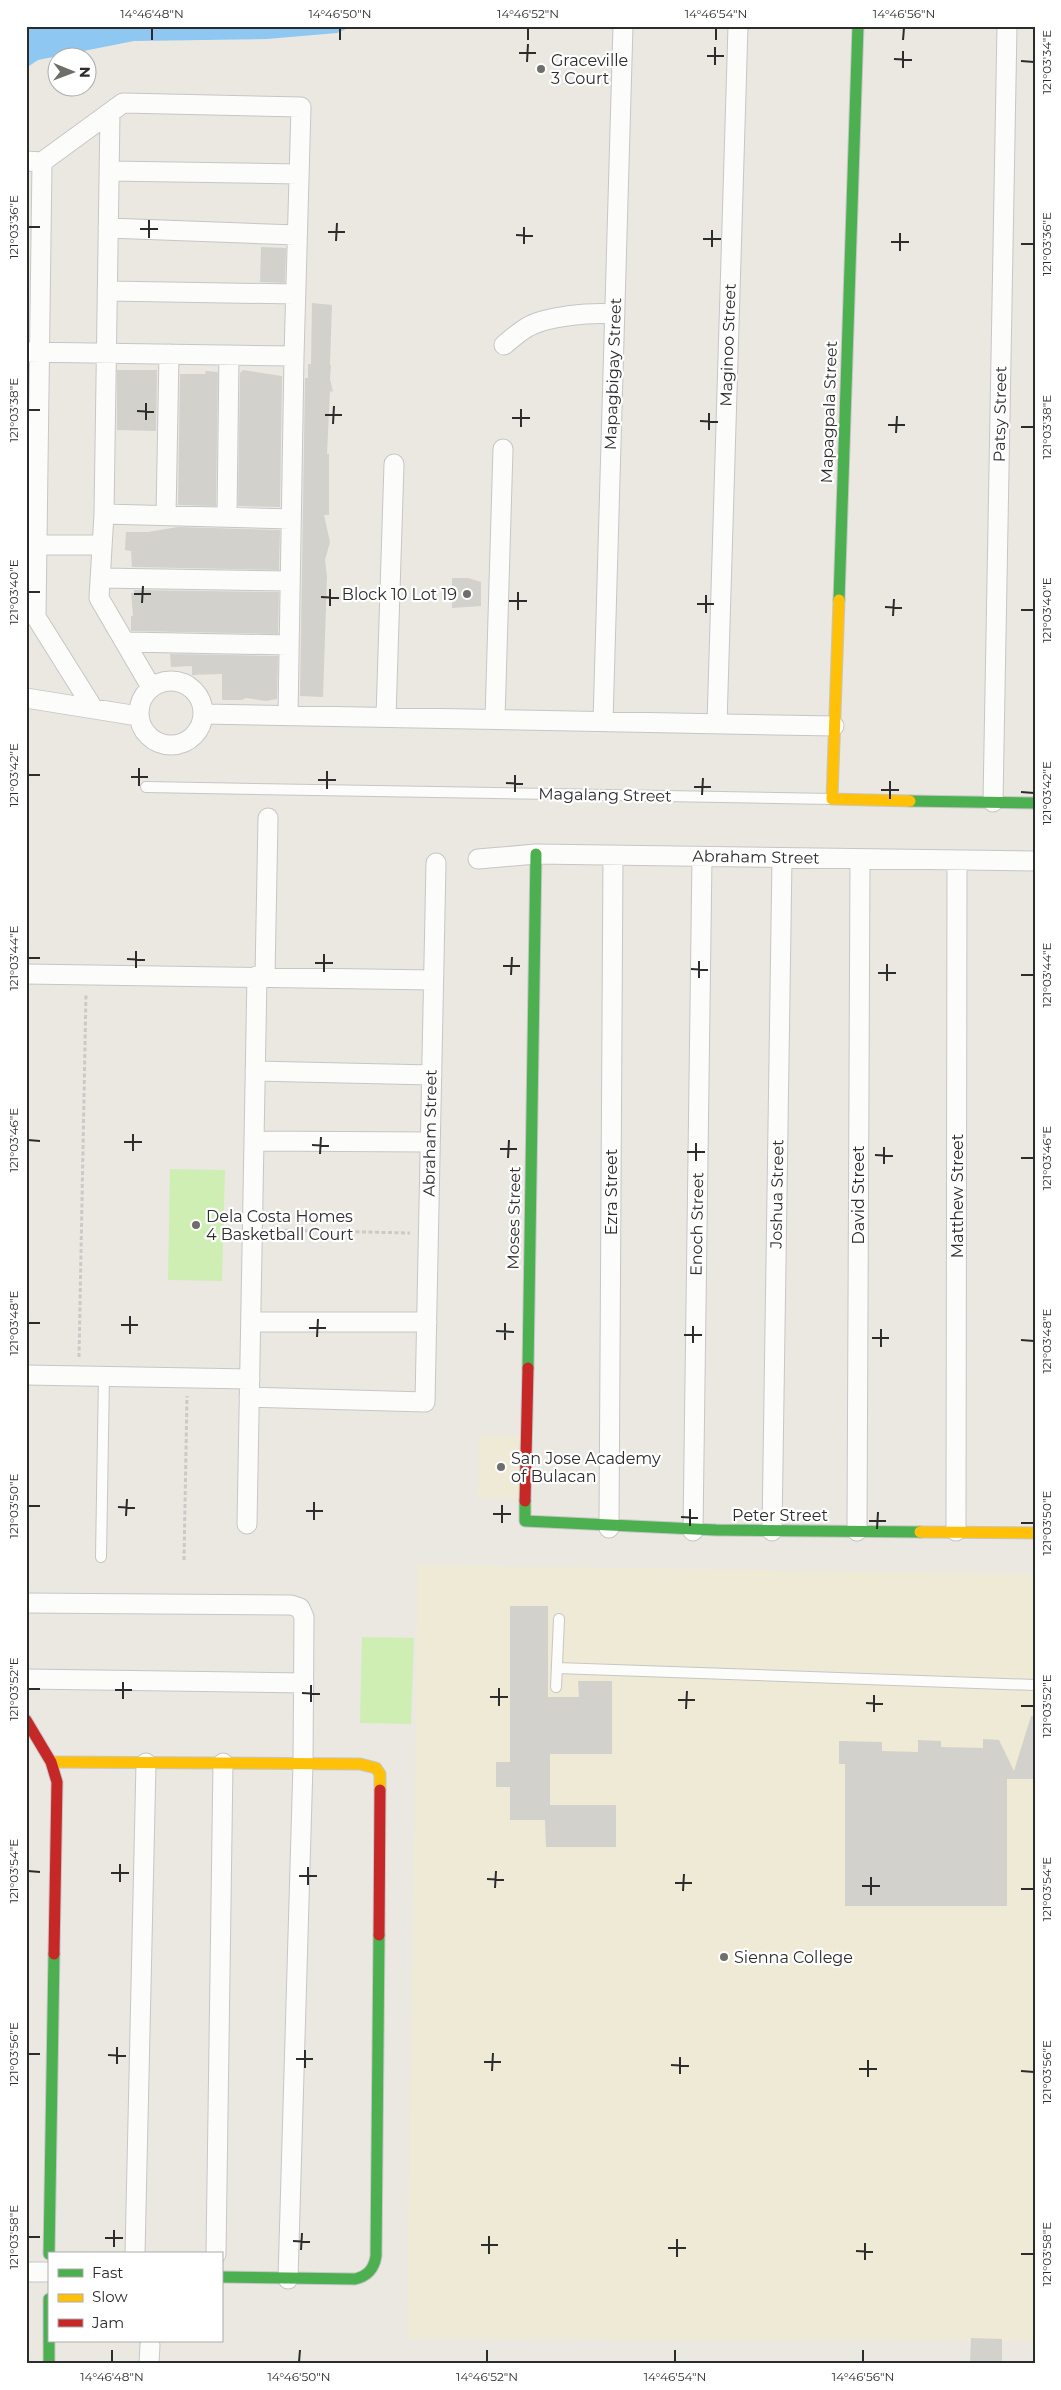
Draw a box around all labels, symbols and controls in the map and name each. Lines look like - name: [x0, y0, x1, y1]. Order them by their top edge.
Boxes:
- text: 14°46'48"N: [120, 6, 184, 21]
- text: 14°46'50"N: [308, 6, 372, 21]
- text: 14°46'52"N: [497, 6, 559, 21]
- text: 14°46'54"N: [685, 6, 747, 21]
- text: 14°46'56"N: [873, 6, 935, 21]
- text: 121°03'34"E: [1039, 30, 1054, 94]
- north arrow: [48, 48, 98, 98]
- place label: Graceville 3 Court: [551, 51, 628, 88]
- marker: Graceville 3 Court: [535, 63, 547, 75]
- text: N: [76, 66, 94, 78]
- text: 121°03'36"E: [6, 195, 21, 259]
- text: 121°03'36"E: [1039, 212, 1054, 276]
- street label: Maginoo Street: [716, 282, 740, 407]
- street label: Mapagbigay Street: [601, 297, 625, 450]
- street label: Mapagpala Street: [817, 340, 841, 484]
- street label: Patsy Street: [990, 365, 1010, 462]
- text: 121°03'38"E: [6, 378, 21, 442]
- text: 121°03'38"E: [1039, 395, 1054, 459]
- text: 121°03'40"E: [6, 559, 21, 625]
- text: 121°03'40"E: [1039, 577, 1054, 643]
- place label: Block 10 Lot 19: [342, 585, 457, 604]
- marker: Block 10 Lot 19: [461, 588, 473, 600]
- text: 121°03'42"E: [6, 743, 21, 807]
- text: 121°03'42"E: [1039, 761, 1054, 825]
- street label: Magalang Street: [538, 784, 672, 806]
- street label: Abraham Street: [692, 846, 820, 868]
- text: 121°03'44"E: [6, 926, 21, 990]
- text: 121°03'44"E: [1039, 943, 1054, 1007]
- street label: Abraham Street: [419, 1069, 441, 1197]
- text: 121°03'46"E: [6, 1108, 21, 1172]
- text: 121°03'46"E: [1039, 1126, 1054, 1190]
- street label: Matthew Street: [948, 1133, 967, 1258]
- street label: Joshua Street: [767, 1139, 787, 1250]
- street label: David Street: [849, 1145, 868, 1244]
- street label: Ezra Street: [602, 1148, 621, 1235]
- street label: Moses Street: [504, 1166, 524, 1270]
- street label: Enoch Street: [687, 1171, 707, 1276]
- place label: Dela Costa Homes 4 Basketball Court: [206, 1207, 354, 1244]
- marker: Dela Costa Homes 4 Basketball Court: [190, 1219, 202, 1231]
- text: 121°03'48"E: [6, 1290, 21, 1356]
- text: 121°03'48"E: [1039, 1308, 1054, 1374]
- place label: San Jose Academy of Bulacan: [511, 1449, 661, 1486]
- marker: San Jose Academy of Bulacan: [495, 1461, 507, 1473]
- text: 121°03'50"E: [6, 1474, 21, 1538]
- text: 121°03'50"E: [1039, 1491, 1054, 1555]
- street label: Peter Street: [732, 1506, 828, 1525]
- text: 121°03'52"E: [6, 1657, 21, 1721]
- text: 121°03'52"E: [1039, 1674, 1054, 1738]
- text: 121°03'54"E: [6, 1839, 21, 1903]
- text: 121°03'54"E: [1039, 1857, 1054, 1921]
- place label: Sienna College: [734, 1948, 853, 1967]
- marker: Sienna College: [718, 1951, 730, 1963]
- text: 121°03'56"E: [6, 2022, 21, 2086]
- text: 121°03'56"E: [1039, 2040, 1054, 2104]
- text: 121°03'58"E: [6, 2205, 21, 2269]
- text: 121°03'58"E: [1039, 2222, 1054, 2286]
- legend: [48, 2252, 222, 2342]
- text: Fast: [92, 2263, 123, 2282]
- text: Slow: [92, 2287, 128, 2306]
- text: Jam: [91, 2313, 124, 2332]
- text: 14°46'48"N: [80, 2369, 144, 2384]
- text: 14°46'50"N: [267, 2369, 331, 2384]
- text: 14°46'52"N: [456, 2369, 518, 2384]
- text: 14°46'54"N: [644, 2369, 706, 2384]
- text: 14°46'56"N: [832, 2369, 894, 2384]

